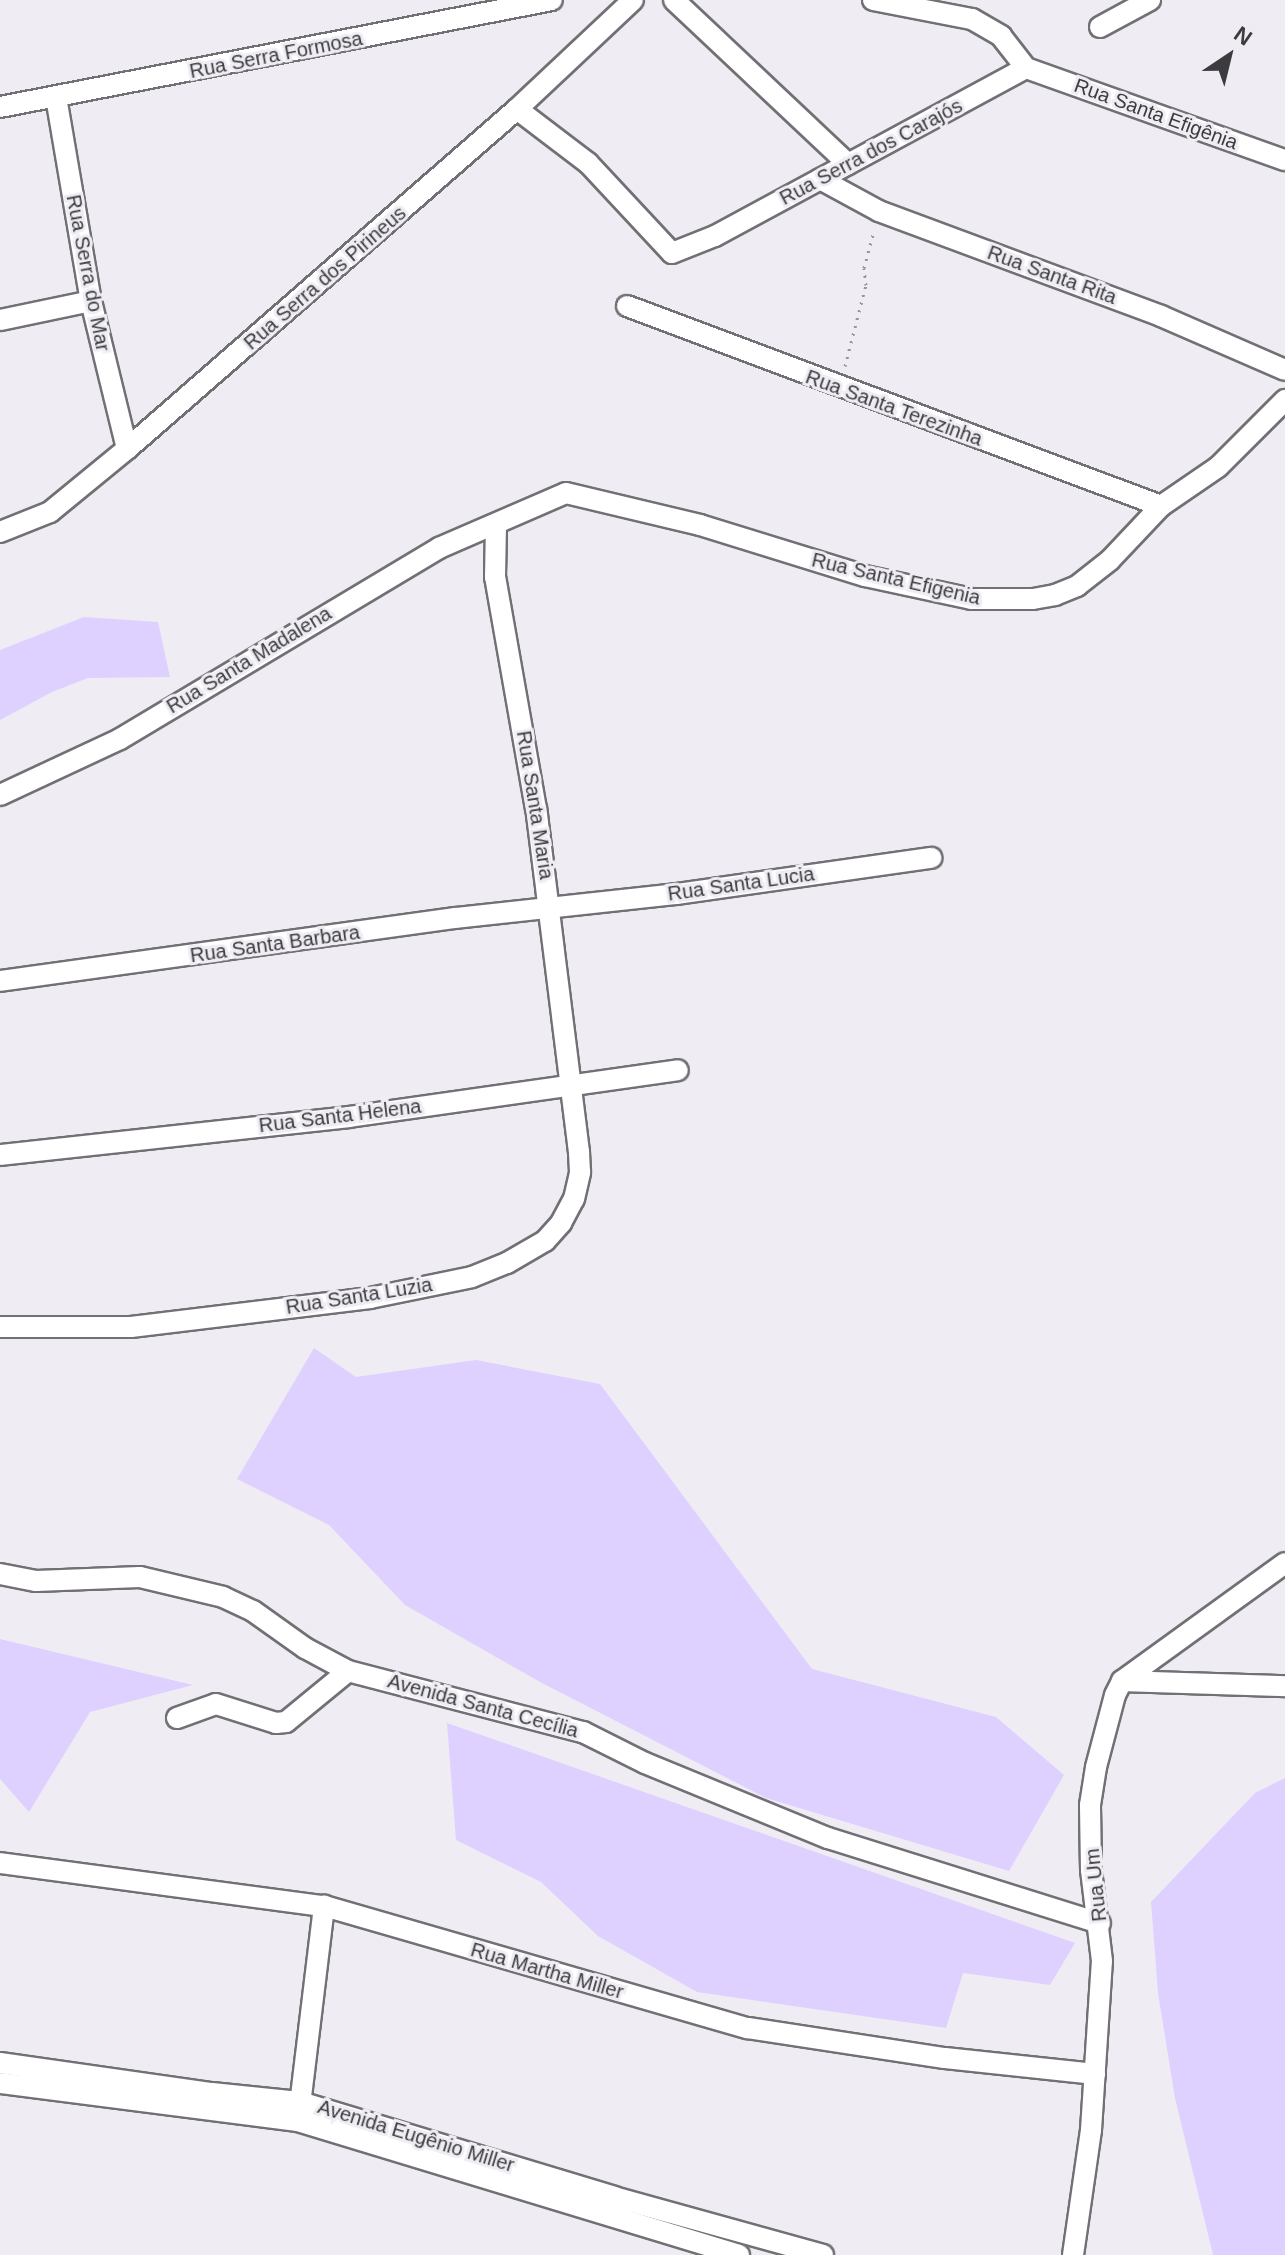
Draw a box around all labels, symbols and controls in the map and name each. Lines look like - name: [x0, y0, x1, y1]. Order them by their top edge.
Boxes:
- north arrow: [1189, 16, 1269, 96]
- text: N: [1229, 21, 1257, 51]
- street label: Rua Serra Formosa: [188, 26, 364, 84]
- street label: Rua Santa Efigênia: [1071, 73, 1241, 155]
- street label: Rua Serra dos Carajós: [776, 94, 966, 210]
- street label: Rua Serra do Mar: [61, 193, 115, 353]
- street label: Rua Serra dos Pirineus: [239, 201, 411, 355]
- street label: Rua Santa Rita: [984, 241, 1120, 309]
- street label: Rua Santa Terezinha: [802, 365, 986, 451]
- street label: Rua Santa Efigenia: [809, 548, 983, 610]
- street label: Rua Santa Madalena: [162, 601, 336, 719]
- street label: Rua Santa Maria: [511, 729, 559, 881]
- street label: Rua Santa Lucia: [666, 862, 816, 906]
- street label: Rua Santa Barbara: [189, 920, 361, 968]
- street label: Rua Santa Helena: [257, 1094, 423, 1138]
- street label: Rua Santa Luzia: [284, 1273, 434, 1319]
- street label: Avenida Santa Cecília: [385, 1669, 581, 1743]
- street label: Rua Um: [1080, 1847, 1112, 1923]
- street label: Rua Martha Miller: [468, 1938, 626, 2004]
- street label: Avenida Eugênio Miller: [315, 2095, 517, 2177]

